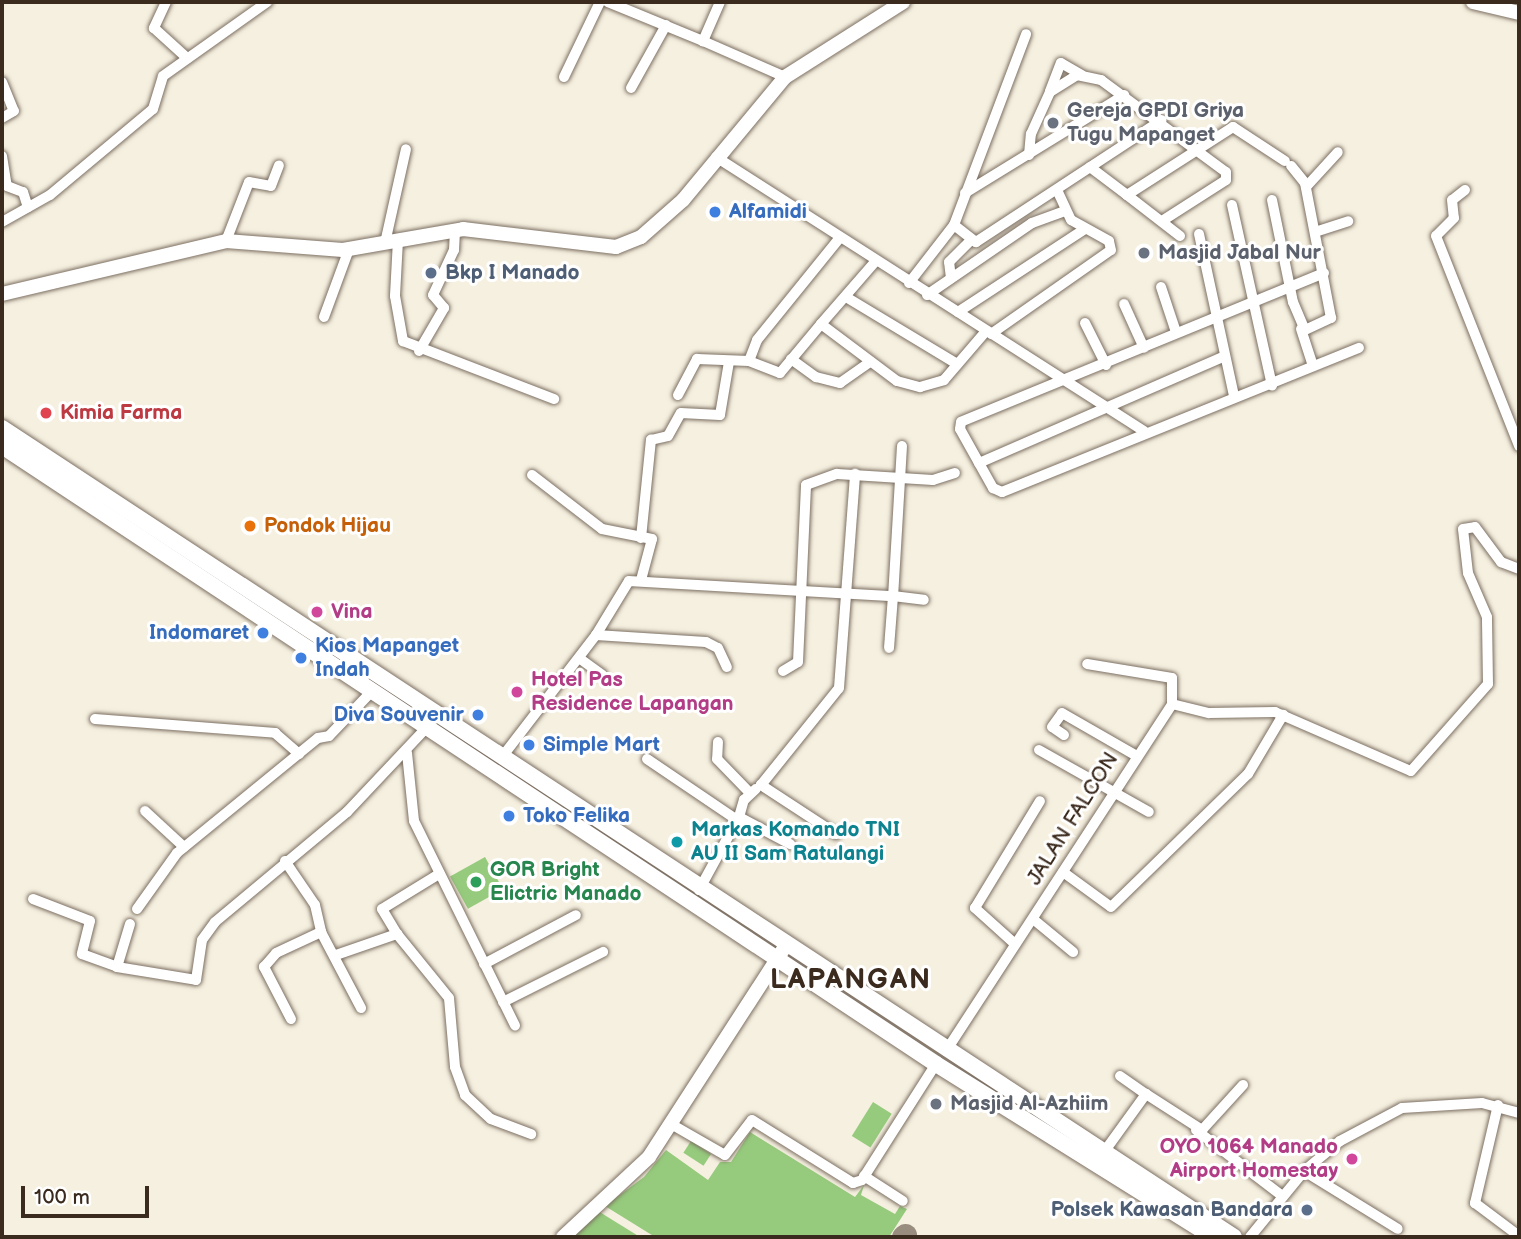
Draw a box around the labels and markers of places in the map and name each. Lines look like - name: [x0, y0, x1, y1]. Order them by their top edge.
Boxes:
- place label: Gereja GPDI Griya Tugu Mapanget: [1067, 98, 1244, 148]
- marker: Gereja GPDI Griya Tugu Mapanget: [1045, 115, 1061, 131]
- place label: Alfamidi: [729, 199, 807, 225]
- marker: Alfamidi: [707, 204, 723, 220]
- place label: Masjid Jabal Nur: [1158, 240, 1321, 266]
- marker: Masjid Jabal Nur: [1136, 245, 1152, 261]
- place label: Bkp I Manado: [445, 260, 580, 286]
- marker: Bkp I Manado: [423, 265, 439, 281]
- place label: Kimia Farma: [60, 400, 182, 426]
- marker: Kimia Farma: [38, 405, 54, 421]
- place label: Pondok Hijau: [264, 513, 391, 539]
- marker: Pondok Hijau: [242, 518, 258, 534]
- place label: Vina: [331, 599, 373, 625]
- marker: Vina: [309, 604, 325, 620]
- place label: Indomaret: [149, 620, 249, 646]
- marker: Indomaret: [255, 625, 271, 641]
- place label: Kios Mapanget Indah: [315, 633, 459, 683]
- marker: Kios Mapanget Indah: [293, 650, 309, 666]
- place label: Hotel Pas Residence Lapangan: [531, 667, 734, 717]
- marker: Hotel Pas Residence Lapangan: [509, 684, 525, 700]
- place label: Diva Souvenir: [334, 702, 464, 728]
- marker: Diva Souvenir: [470, 707, 486, 723]
- place label: Simple Mart: [543, 732, 660, 758]
- marker: Simple Mart: [521, 737, 537, 753]
- place label: Toko Felika: [523, 803, 630, 829]
- marker: Toko Felika: [501, 808, 517, 824]
- place label: Markas Komando TNI AU II Sam Ratulangi: [691, 817, 900, 867]
- marker: Markas Komando TNI AU II Sam Ratulangi: [669, 834, 685, 850]
- place label: GOR Bright Elictric Manado: [490, 857, 641, 907]
- marker: GOR Bright Elictric Manado: [468, 874, 484, 890]
- place label: Masjid Al-Azhiim: [950, 1091, 1108, 1117]
- marker: Masjid Al-Azhiim: [928, 1096, 944, 1112]
- place label: OYO 1064 Manado Airport Homestay: [1160, 1134, 1338, 1184]
- marker: OYO 1064 Manado Airport Homestay: [1344, 1151, 1360, 1167]
- place label: Polsek Kawasan Bandara: [1051, 1197, 1293, 1223]
- marker: Polsek Kawasan Bandara: [1299, 1202, 1315, 1218]

